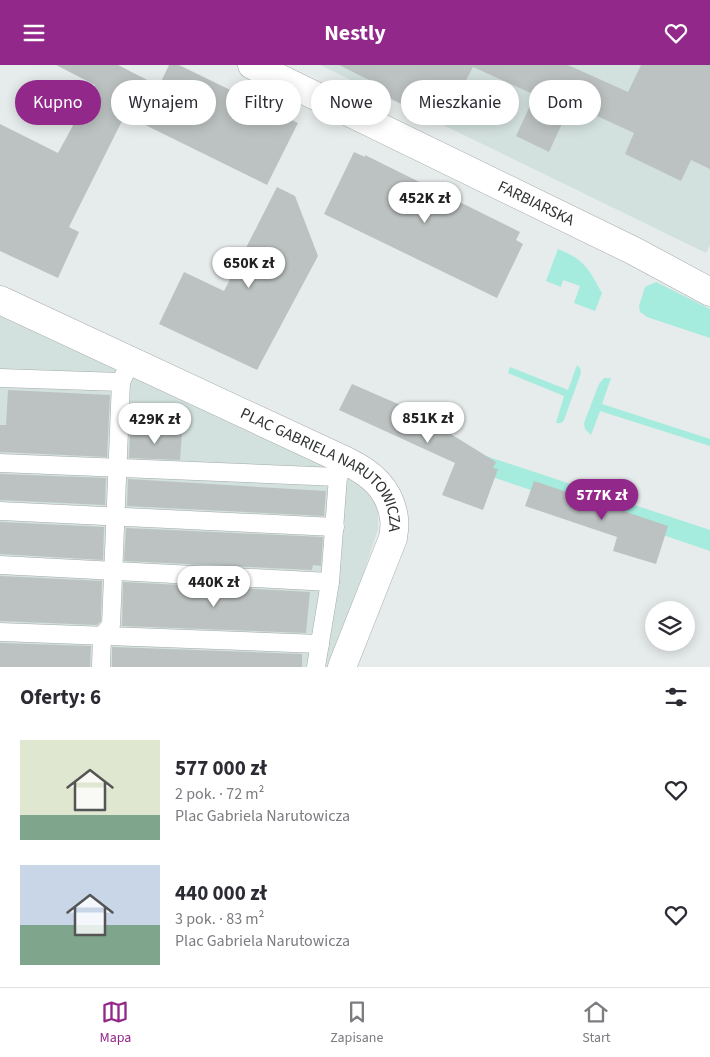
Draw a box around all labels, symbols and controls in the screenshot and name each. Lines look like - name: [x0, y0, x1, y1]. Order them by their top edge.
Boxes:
- text: Nestly: [324, 17, 386, 49]
- icon: menu: [20, 19, 48, 47]
- icon: heart: [662, 19, 690, 47]
- chip: Kupno: [15, 80, 101, 125]
- chip: Wynajem: [111, 80, 216, 125]
- chip: Filtry: [226, 80, 301, 125]
- chip: Nowe: [311, 80, 391, 125]
- chip: Mieszkanie: [401, 80, 519, 125]
- chip: Dom: [529, 80, 601, 125]
- street label: FARBIARSKA: [494, 175, 578, 231]
- pin: 452K zł: [379, 181, 471, 224]
- text: 452K zł: [399, 187, 451, 209]
- pin: 650K zł: [203, 247, 295, 289]
- text: 650K zł: [223, 252, 275, 274]
- pin: 851K zł: [382, 401, 474, 444]
- street label: PLAC GABRIELA NARUTOWICZA: [237, 402, 406, 533]
- pin: 429K zł: [109, 403, 201, 445]
- text: 851K zł: [402, 407, 454, 429]
- text: 429K zł: [129, 408, 181, 430]
- pin: 577K zł: [556, 479, 648, 521]
- text: 577K zł: [576, 484, 628, 506]
- pin: 440K zł: [168, 565, 260, 608]
- text: 440K zł: [188, 571, 240, 593]
- map controls: [645, 601, 695, 651]
- button: layers: [645, 601, 695, 651]
- text: Oferty: 6: [20, 682, 101, 712]
- icon: filters: [662, 683, 690, 711]
- text: 577 000 zł: [175, 753, 267, 783]
- icon: home: [60, 760, 120, 820]
- icon: heart: [662, 776, 690, 804]
- text: 2 pok. · 72 m²: [175, 783, 264, 805]
- text: Plac Gabriela Narutowicza: [175, 805, 350, 827]
- text: 440 000 zł: [175, 878, 267, 908]
- icon: home: [60, 885, 120, 945]
- icon: heart: [662, 901, 690, 929]
- text: 3 pok. · 83 m²: [175, 908, 264, 930]
- text: Plac Gabriela Narutowicza: [175, 930, 350, 952]
- tab: Mapa: [99, 998, 131, 1048]
- tab: Zapisane: [330, 998, 383, 1048]
- tab: Start: [582, 998, 611, 1048]

